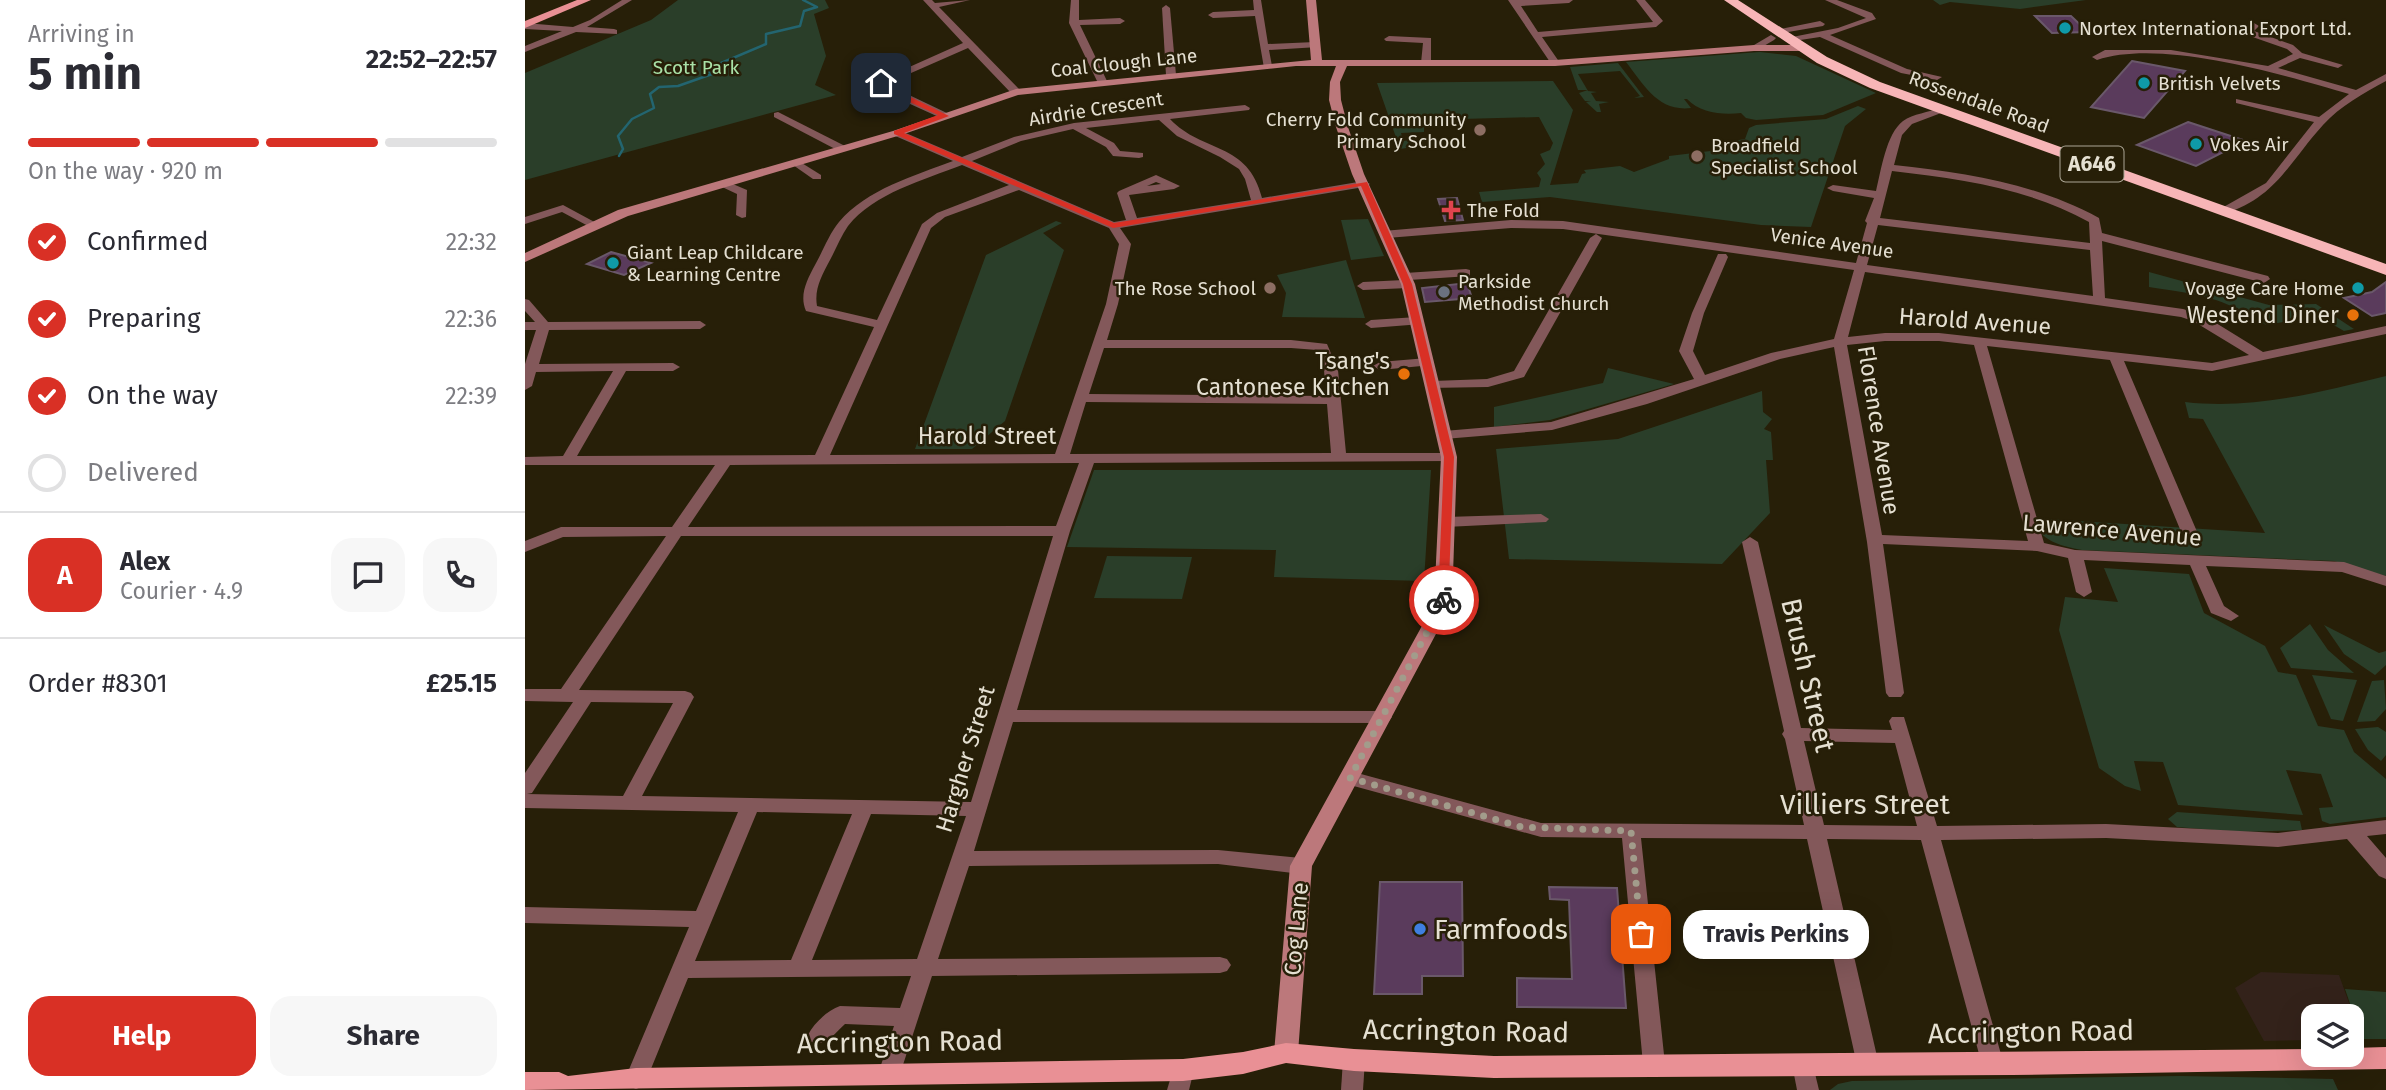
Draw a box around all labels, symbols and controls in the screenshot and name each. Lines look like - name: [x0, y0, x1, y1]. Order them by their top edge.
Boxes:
- place label: Nortex International Export Ltd.: [2079, 17, 2352, 40]
- text: Arriving in: [28, 20, 135, 48]
- marker: Nortex International Export Ltd.: [2057, 20, 2073, 36]
- text: 22:52–22:57: [366, 44, 497, 75]
- street label: Coal Clough Lane: [1050, 44, 1198, 82]
- text: 5 min: [28, 46, 142, 101]
- pin: [851, 53, 911, 113]
- park label: Scott Park: [653, 56, 739, 79]
- icon: home: [862, 64, 900, 102]
- street label: Rossendale Road: [1906, 66, 2052, 138]
- place label: British Velvets: [2158, 72, 2281, 95]
- marker: British Velvets: [2136, 75, 2152, 91]
- street label: Airdrie Crescent: [1027, 87, 1165, 131]
- place label: Cherry Fold Community Primary School: [1266, 108, 1467, 153]
- marker: Cherry Fold Community Primary School: [1472, 122, 1488, 138]
- place label: Vokes Air: [2210, 133, 2289, 156]
- place label: Broadfield Specialist School: [1711, 134, 1858, 179]
- marker: Vokes Air: [2188, 136, 2204, 152]
- road number: A646: [2061, 146, 2123, 182]
- marker: Broadfield Specialist School: [1689, 148, 1705, 164]
- text: On the way · 920 m: [28, 157, 223, 185]
- place label: The Fold: [1467, 199, 1540, 222]
- marker: The Fold: [1441, 200, 1461, 220]
- icon: check: [28, 223, 66, 261]
- street label: Venice Avenue: [1769, 223, 1895, 263]
- text: Confirmed: [87, 226, 208, 257]
- text: 22:32: [446, 228, 497, 256]
- place label: Giant Leap Childcare & Learning Centre: [627, 241, 804, 286]
- marker: Giant Leap Childcare & Learning Centre: [605, 255, 621, 271]
- place label: Parkside Methodist Church: [1458, 270, 1609, 315]
- place label: The Rose School: [1115, 277, 1256, 300]
- place label: Voyage Care Home: [2185, 277, 2344, 300]
- marker: The Rose School: [1262, 280, 1278, 296]
- marker: Voyage Care Home: [2350, 280, 2366, 296]
- marker: Parkside Methodist Church: [1436, 284, 1452, 300]
- icon: check: [28, 300, 66, 338]
- place label: Westend Diner: [2187, 301, 2339, 329]
- street label: Harold Avenue: [1898, 302, 2052, 340]
- text: Preparing: [87, 303, 200, 334]
- text: 22:36: [445, 305, 497, 333]
- marker: Westend Diner: [2345, 307, 2361, 323]
- street label: Florence Avenue: [1852, 343, 1906, 517]
- place label: Tsang's Cantonese Kitchen: [1196, 347, 1390, 401]
- marker: Tsang's Cantonese Kitchen: [1396, 366, 1412, 382]
- icon: check: [28, 377, 66, 415]
- text: On the way: [87, 380, 218, 411]
- text: 22:39: [445, 382, 497, 410]
- street label: Harold Street: [918, 422, 1057, 450]
- text: Delivered: [87, 457, 199, 488]
- street label: Lawrence Avenue: [2021, 508, 2203, 552]
- button: chat: [331, 538, 405, 612]
- button: phone: [423, 538, 497, 612]
- text: Alex: [120, 546, 170, 577]
- text: A: [57, 560, 73, 591]
- courier: [1409, 565, 1479, 635]
- text: Courier · 4.9: [120, 577, 243, 605]
- icon: bike: [1425, 581, 1463, 619]
- street label: Brush Street: [1774, 595, 1842, 756]
- text: Order #8301: [28, 668, 168, 699]
- text: £25.15: [426, 668, 497, 699]
- street label: Hargher Street: [929, 682, 1001, 836]
- street label: Villiers Street: [1780, 788, 1951, 821]
- street label: Cog Lane: [1278, 881, 1314, 977]
- pin: [1611, 904, 1671, 964]
- callout: Travis Perkins: [1683, 909, 1869, 958]
- place label: Farmfoods: [1434, 913, 1568, 946]
- icon: bag: [1622, 915, 1660, 953]
- text: Travis Perkins: [1703, 920, 1849, 948]
- marker: Farmfoods: [1412, 921, 1428, 937]
- button: Help: [28, 996, 256, 1076]
- button: Share: [270, 996, 497, 1076]
- map controls: [2301, 1004, 2364, 1067]
- button: layers: [2301, 1004, 2364, 1067]
- street label: Accrington Road: [1363, 1013, 1569, 1049]
- street label: Accrington Road: [1928, 1014, 2134, 1050]
- street label: Accrington Road: [797, 1024, 1003, 1060]

